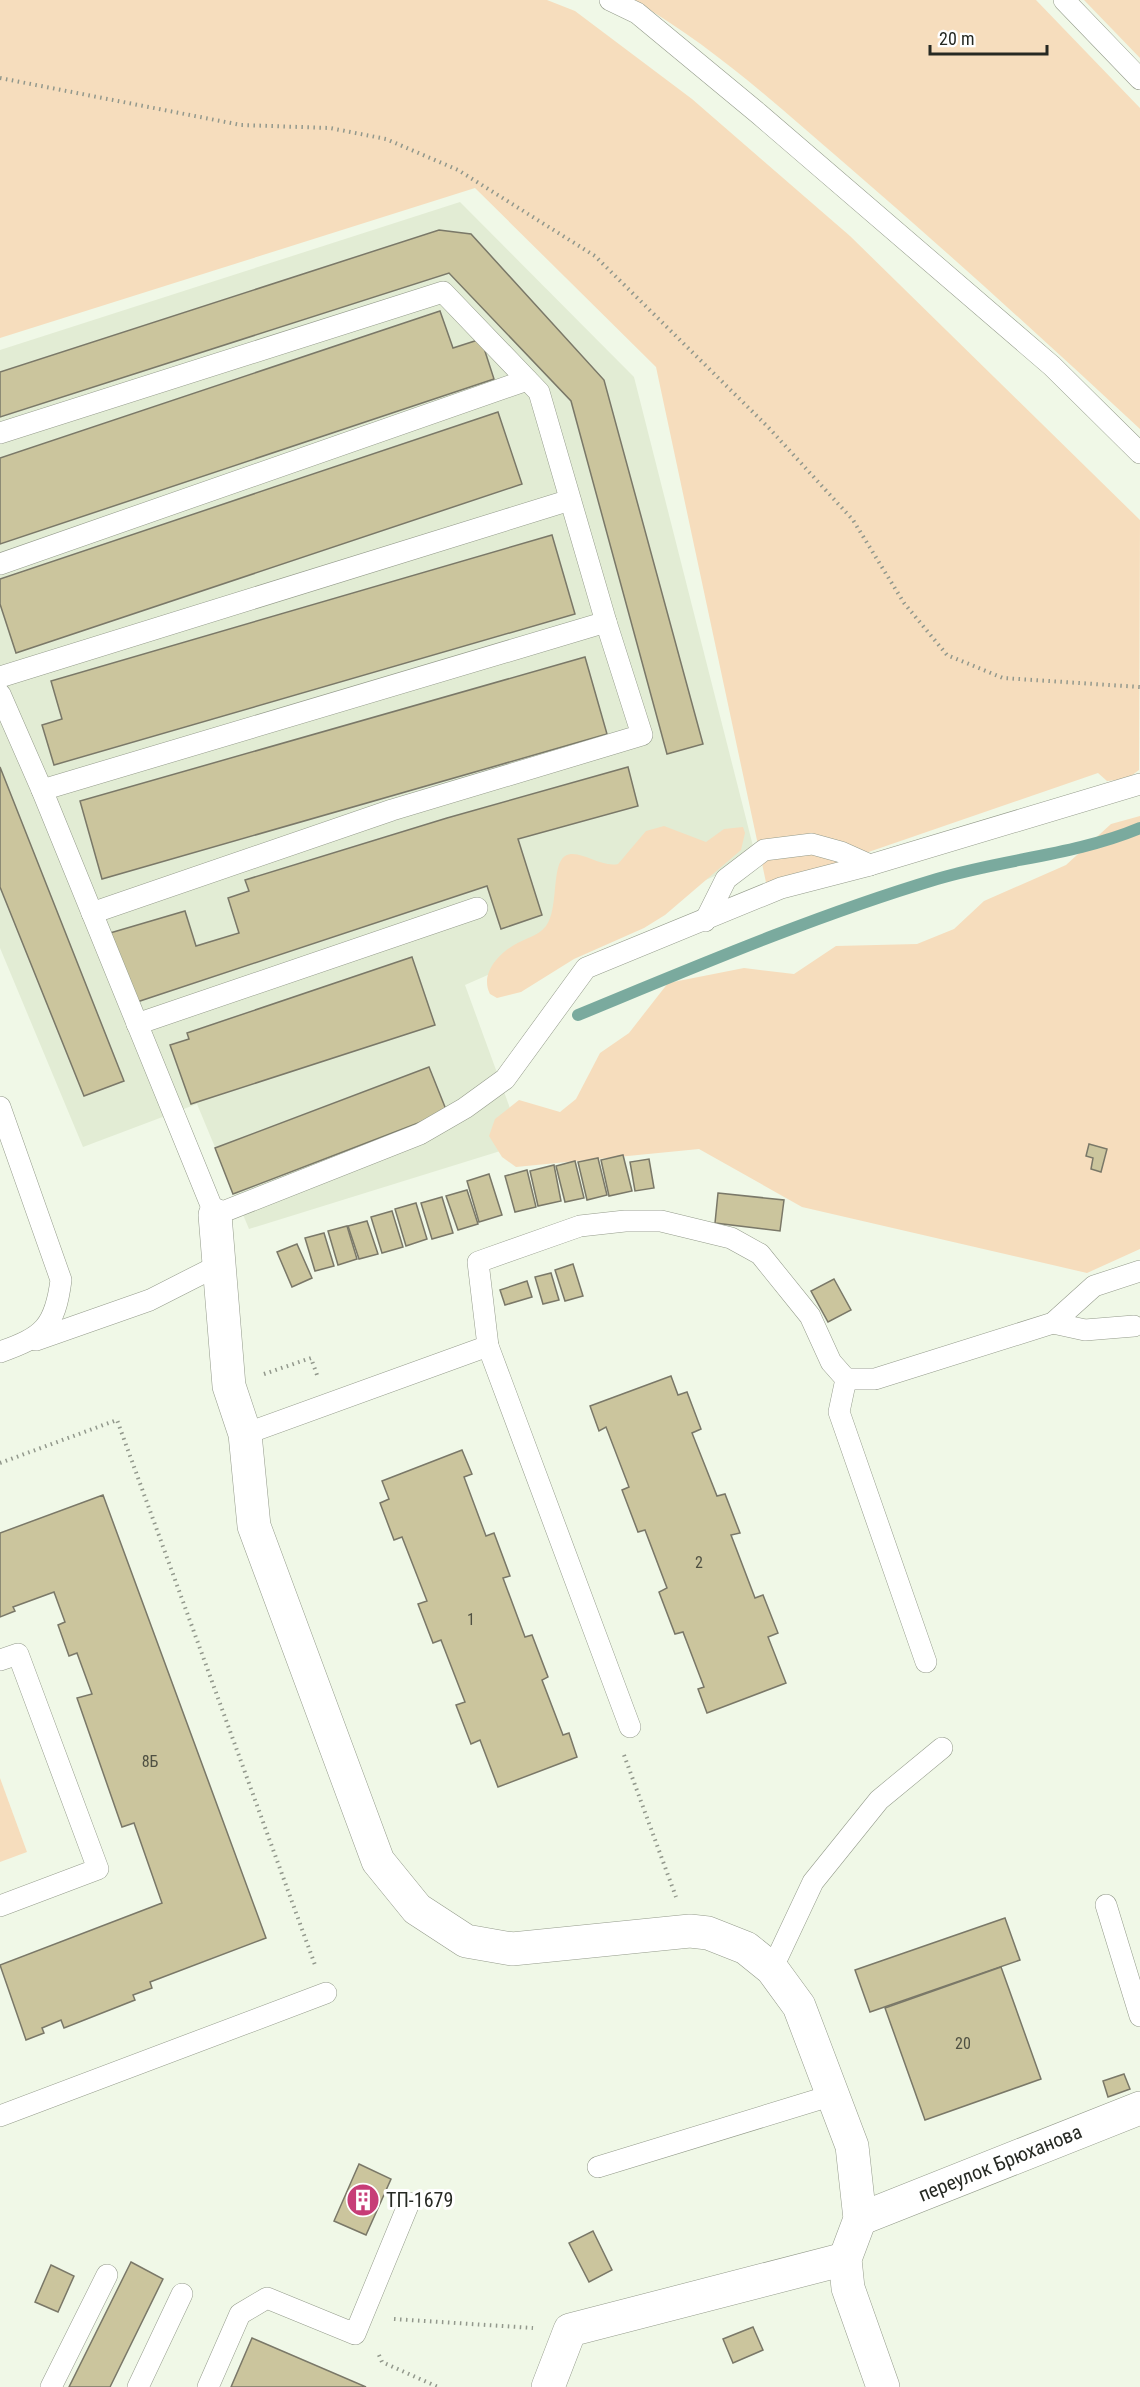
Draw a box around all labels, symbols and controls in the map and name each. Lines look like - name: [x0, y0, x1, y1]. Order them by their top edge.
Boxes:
- scale bar: [930, 18, 1047, 56]
- text: 20 m: [939, 28, 974, 49]
- house number: 2: [695, 1553, 703, 1572]
- house number: 1: [467, 1610, 475, 1629]
- house number: 8Б: [142, 1752, 159, 1771]
- house number: 20: [955, 2034, 971, 2053]
- street label: переулок Брюханова: [915, 2119, 1085, 2207]
- building icon: ТП-1679: [345, 2182, 381, 2218]
- place label: ТП-1679: [386, 2188, 453, 2212]

